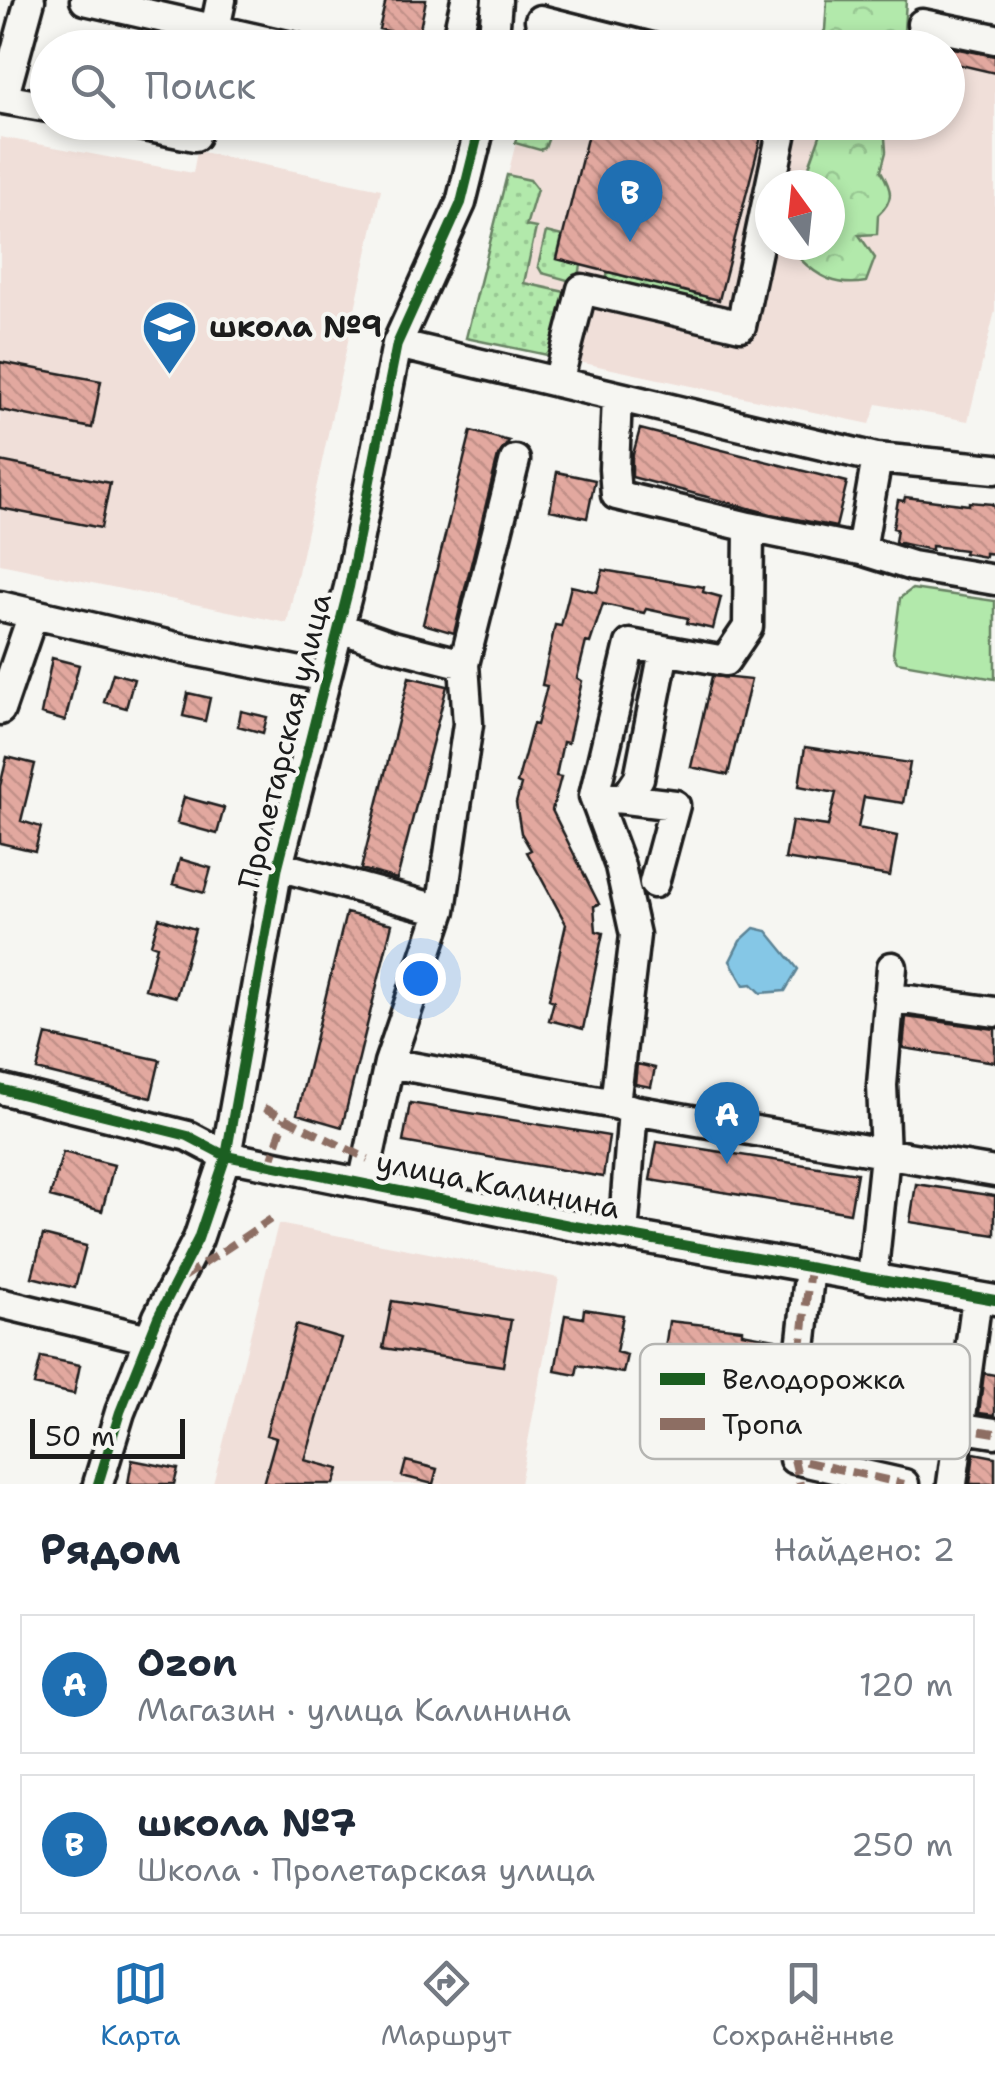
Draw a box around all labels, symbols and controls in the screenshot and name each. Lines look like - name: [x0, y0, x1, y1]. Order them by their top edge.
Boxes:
- search box: [30, 30, 965, 140]
- icon: search: [65, 58, 120, 113]
- text: Поиск: [145, 60, 256, 111]
- pin: B: [598, 160, 662, 242]
- north arrow: [755, 170, 845, 260]
- school or university icon: школа №9: [140, 297, 200, 376]
- place label: школа №9: [209, 306, 382, 347]
- street label: Пролетарская улица: [228, 589, 341, 893]
- your location: [395, 953, 446, 1004]
- pin: A: [694, 1082, 760, 1164]
- street label: улица Калинина: [373, 1141, 624, 1228]
- legend: [640, 1344, 970, 1459]
- text: Велодорожка: [722, 1360, 905, 1398]
- text: Тропа: [722, 1405, 802, 1443]
- scale bar: [30, 1414, 185, 1458]
- text: 50 m: [45, 1417, 115, 1455]
- text: Рядом: [40, 1521, 181, 1577]
- text: Найдено: 2: [774, 1528, 955, 1571]
- text: Ozon: [137, 1637, 237, 1688]
- text: A: [62, 1663, 87, 1706]
- text: 120 m: [859, 1663, 953, 1706]
- text: Магазин · улица Калинина: [137, 1688, 571, 1731]
- text: школа №7: [137, 1797, 356, 1848]
- text: B: [65, 1823, 84, 1866]
- text: 250 m: [851, 1823, 953, 1866]
- text: Школа · Пролетарская улица: [137, 1848, 595, 1891]
- tab: Карта: [100, 1956, 180, 2054]
- tab: Маршрут: [381, 1956, 511, 2054]
- tab: Сохранённые: [712, 1956, 895, 2054]

